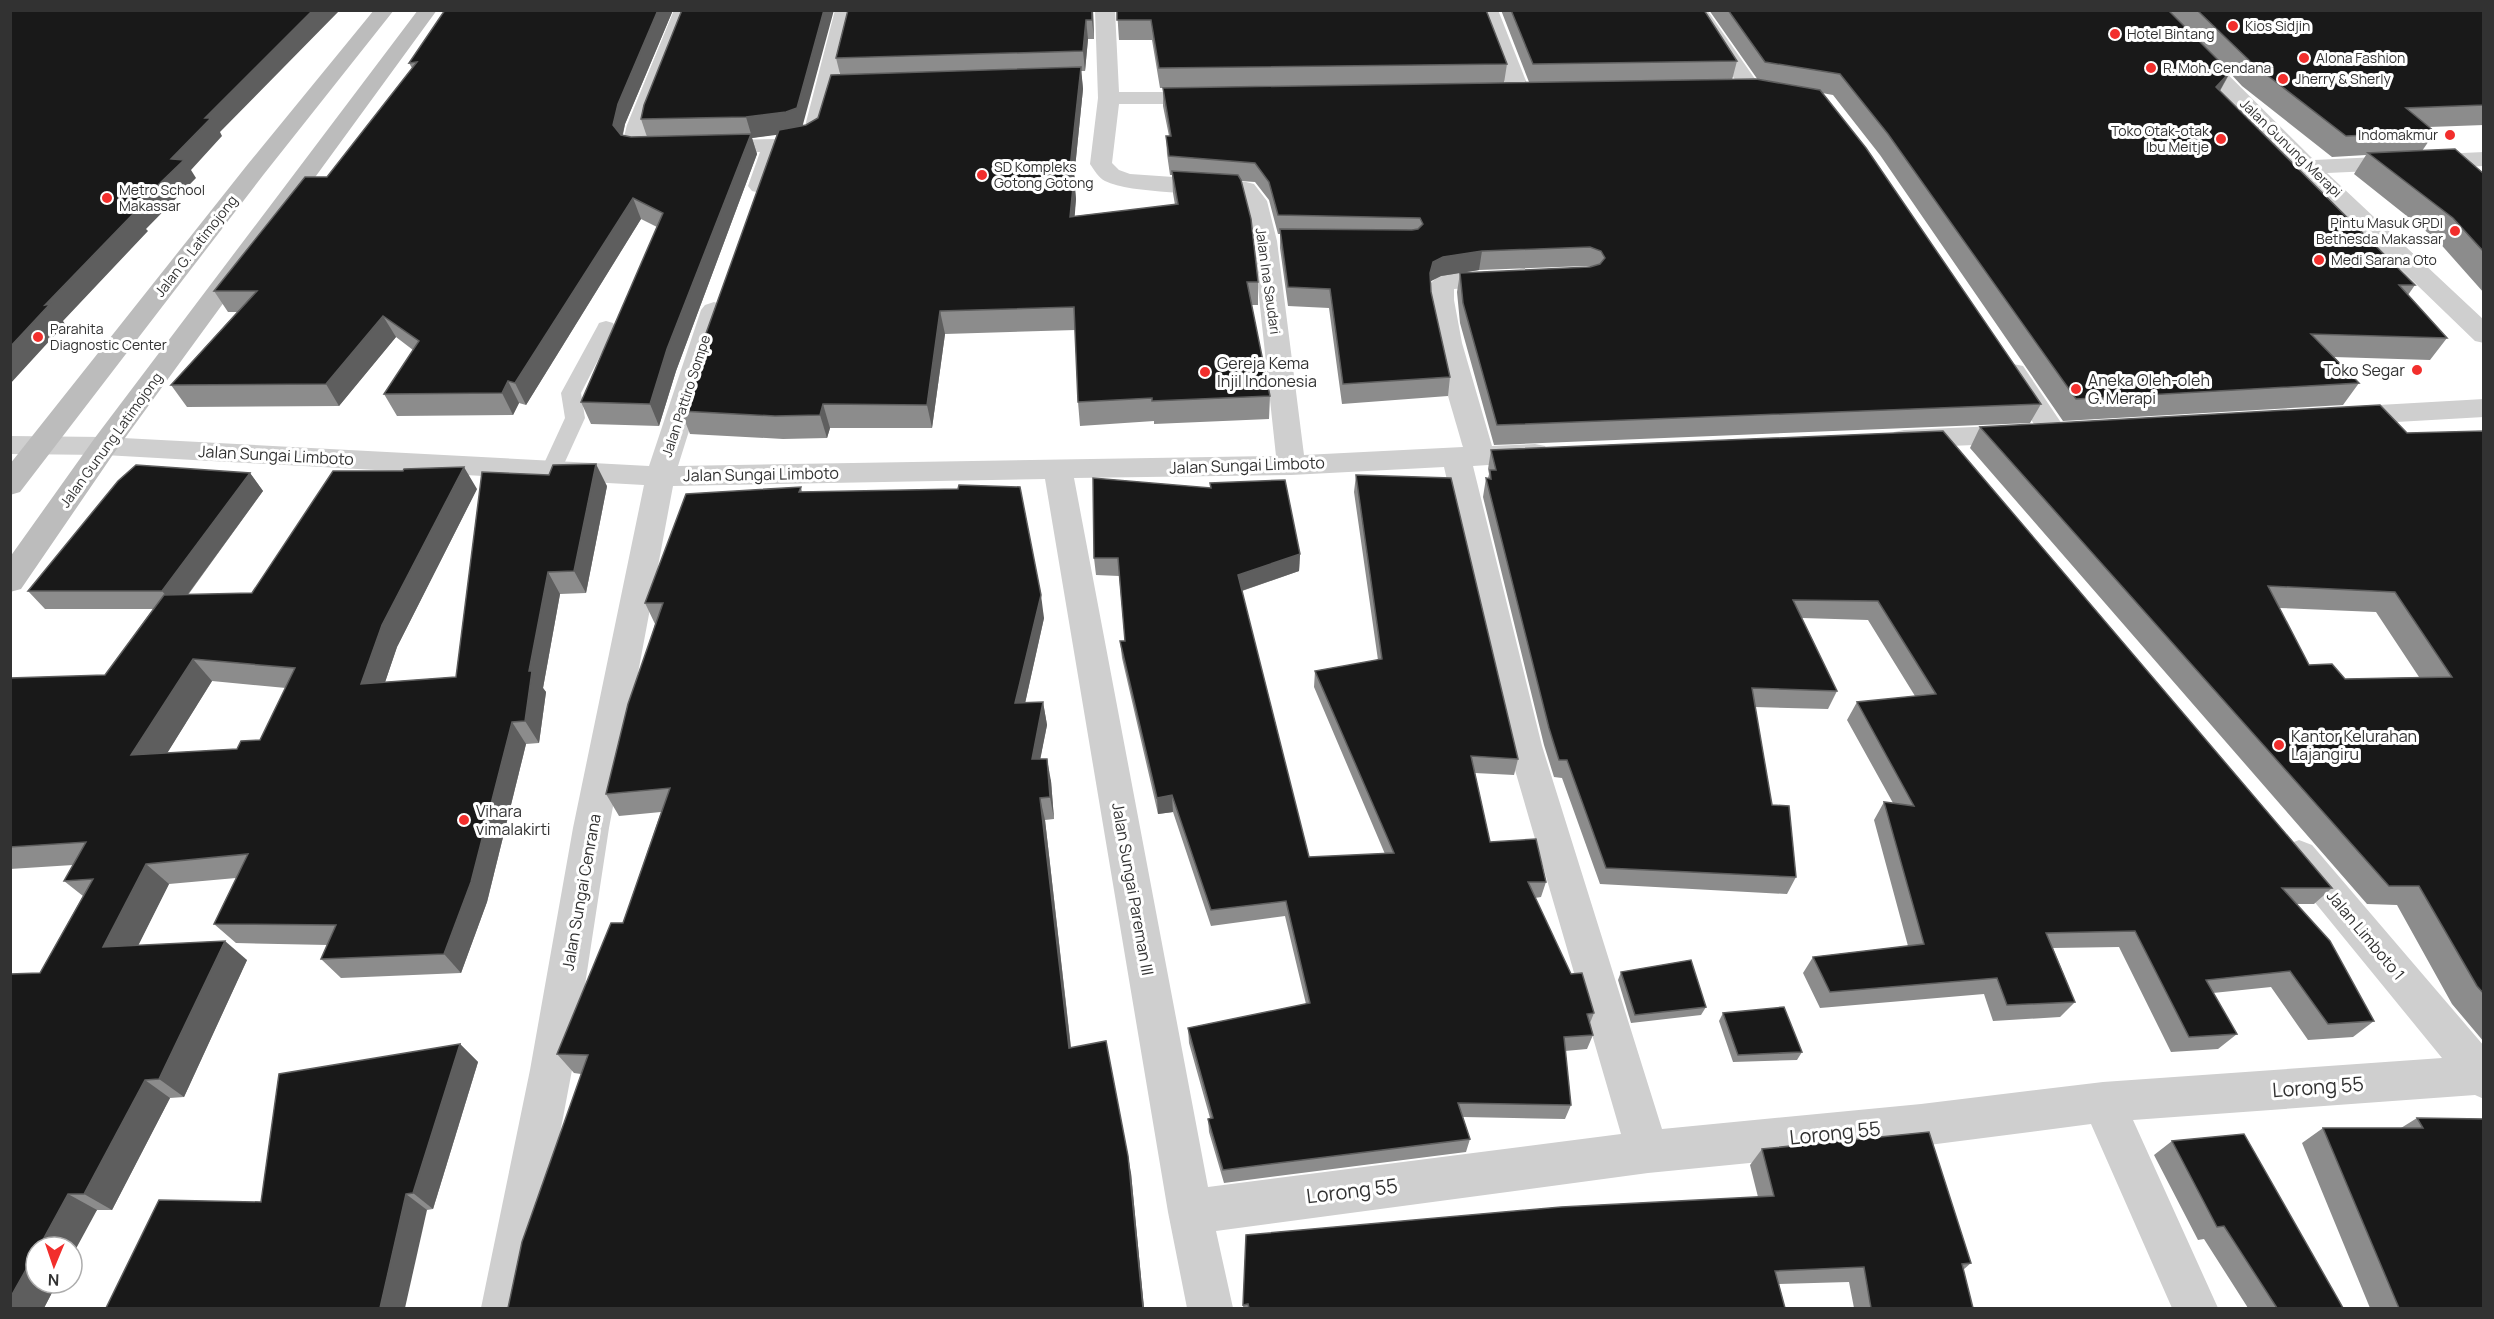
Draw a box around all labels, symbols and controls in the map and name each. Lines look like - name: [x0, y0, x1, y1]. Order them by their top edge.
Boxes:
- place label: Kios Sidjin: [2245, 16, 2310, 35]
- marker: Kios Sidjin: [2226, 19, 2240, 33]
- place label: Hotel Bintang: [2127, 24, 2215, 43]
- marker: Hotel Bintang: [2108, 27, 2122, 41]
- place label: Alona Fashion: [2316, 48, 2405, 67]
- marker: Alona Fashion: [2297, 51, 2311, 65]
- place label: R. Moh. Cendana: [2163, 58, 2271, 77]
- marker: R. Moh. Cendana: [2144, 61, 2158, 75]
- place label: Jherry & Sherly: [2295, 69, 2392, 88]
- marker: Jherry & Sherly: [2276, 72, 2290, 86]
- street label: Jalan Gunung Merapi: [2236, 94, 2346, 201]
- place label: Toko Otak-otak Ibu Meitje: [2111, 121, 2210, 156]
- place label: Indomakmur: [2358, 125, 2438, 144]
- marker: Indomakmur: [2443, 128, 2457, 142]
- marker: Toko Otak-otak Ibu Meitje: [2214, 132, 2228, 146]
- place label: SD Kompleks Gotong Gotong: [994, 157, 1094, 192]
- marker: SD Kompleks Gotong Gotong: [975, 168, 989, 182]
- place label: Metro School Makassar: [119, 180, 205, 215]
- marker: Metro School Makassar: [100, 191, 114, 205]
- street label: Jalan G. Latimojong: [150, 191, 241, 300]
- place label: Pintu Masuk GPDI Bethesda Makassar: [2316, 213, 2443, 248]
- marker: Pintu Masuk GPDI Bethesda Makassar: [2448, 224, 2462, 238]
- street label: Jalan Ina Saudari: [1252, 226, 1285, 336]
- place label: Medi Sarana Oto: [2331, 250, 2437, 269]
- marker: Medi Sarana Oto: [2312, 253, 2326, 267]
- place label: Parahita Diagnostic Center: [50, 319, 167, 354]
- marker: Parahita Diagnostic Center: [31, 330, 45, 344]
- street label: Jalan Pattiro Sompe: [657, 332, 714, 459]
- place label: Gereja Kema Injil Indonesia: [1217, 352, 1317, 392]
- place label: Toko Segar: [2323, 359, 2405, 381]
- marker: Toko Segar: [2410, 363, 2424, 377]
- marker: Gereja Kema Injil Indonesia: [1198, 365, 1212, 379]
- street label: Jalan Gunung Latimojong: [55, 368, 166, 511]
- place label: Aneka Oleh-oleh G. Merapi: [2088, 369, 2210, 409]
- marker: Aneka Oleh-oleh G. Merapi: [2069, 382, 2083, 396]
- street label: Jalan Sungai Limboto: [198, 440, 354, 470]
- street label: Jalan Sungai Limboto: [1169, 451, 1325, 479]
- street label: Jalan Sungai Limboto: [683, 462, 839, 486]
- place label: Kantor Kelurahan Lajangiru: [2291, 725, 2417, 765]
- marker: Kantor Kelurahan Lajangiru: [2272, 738, 2286, 752]
- place label: Vihara vimalakirti: [476, 800, 551, 840]
- street label: Jalan Sungai Pareman III: [1107, 801, 1159, 977]
- street label: Jalan Sungai Cenrana: [556, 812, 606, 972]
- marker: Vihara vimalakirti: [457, 813, 471, 827]
- street label: Jalan Limboto 1: [2322, 885, 2410, 985]
- street label: Lorong 55: [2271, 1070, 2365, 1103]
- street label: Lorong 55: [1788, 1114, 1882, 1151]
- street label: Lorong 55: [1305, 1172, 1399, 1209]
- north arrow: [24, 1235, 84, 1295]
- text: N: [47, 1269, 60, 1291]

